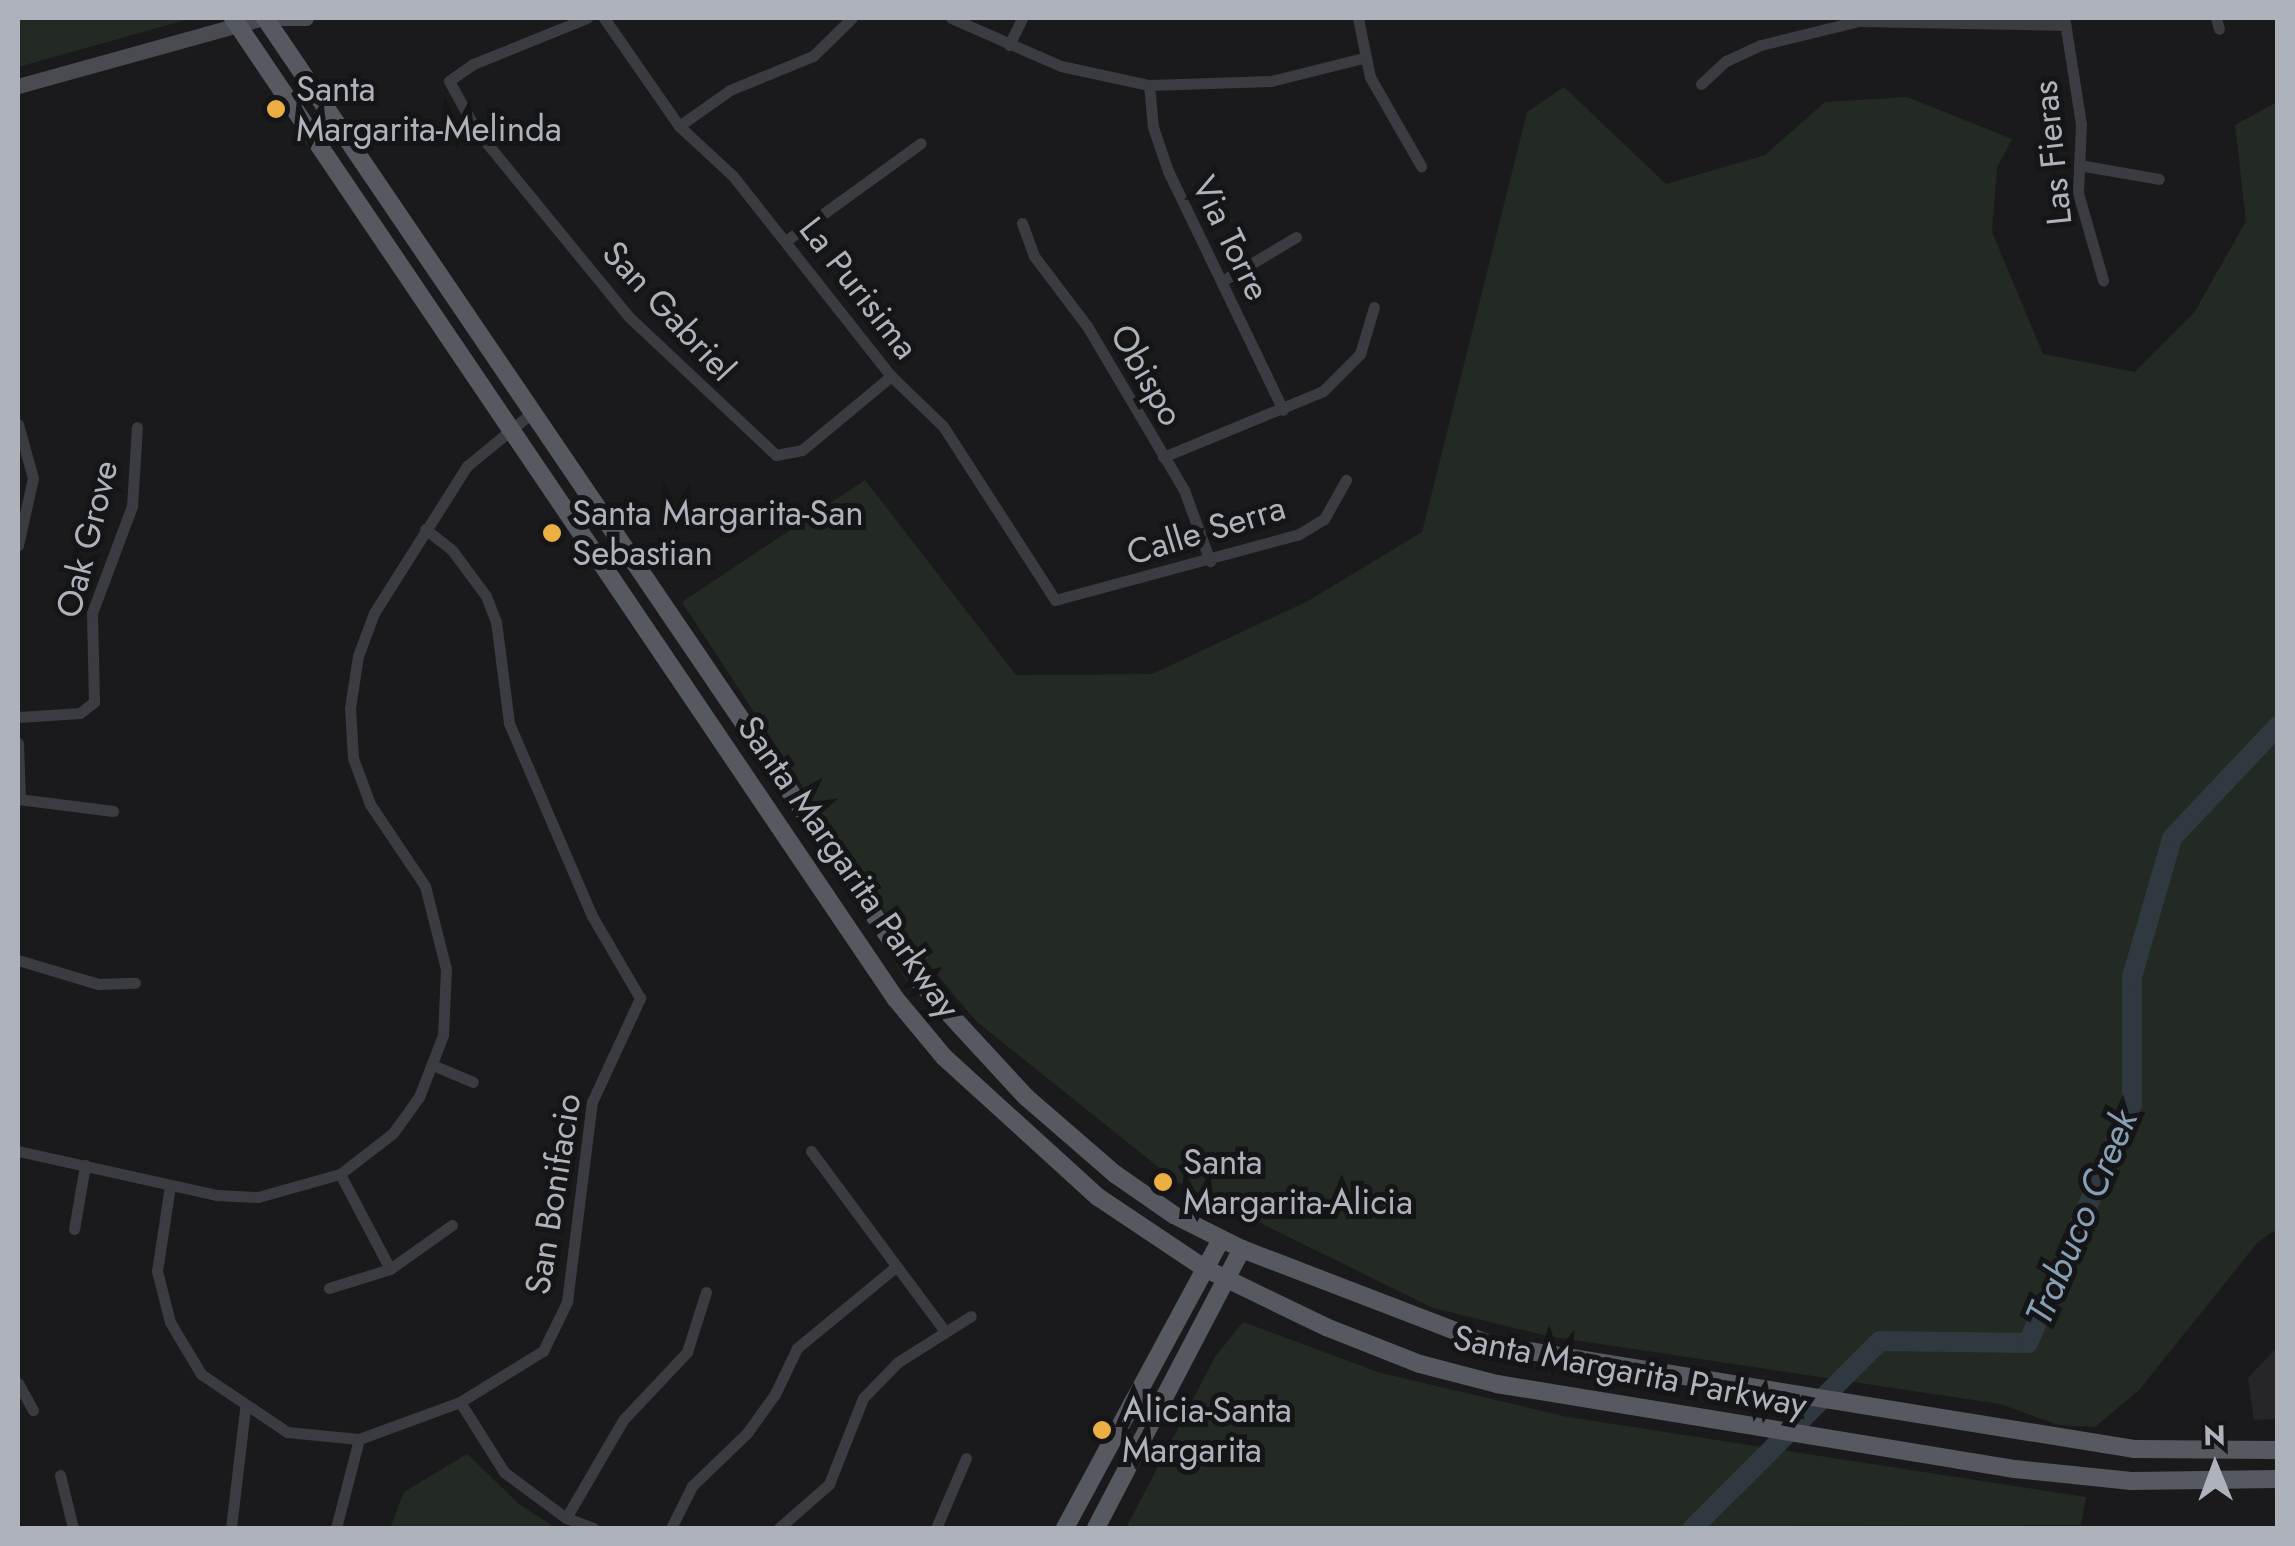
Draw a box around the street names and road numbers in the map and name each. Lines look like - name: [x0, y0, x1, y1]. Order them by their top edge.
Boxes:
- street label: Las Fieras: [2024, 79, 2080, 227]
- street label: Via Torre: [1183, 169, 1279, 307]
- street label: La Purisima: [791, 209, 927, 367]
- street label: San Gabriel: [594, 232, 744, 390]
- street label: Obispo: [1101, 317, 1193, 433]
- street label: Oak Grove: [47, 456, 127, 622]
- street label: Calle Serra: [1122, 486, 1290, 574]
- street label: Santa Margarita Parkway: [729, 708, 969, 1026]
- street label: San Bonifacio: [516, 1091, 590, 1297]
- street label: Santa Margarita Parkway: [1450, 1316, 1810, 1426]

